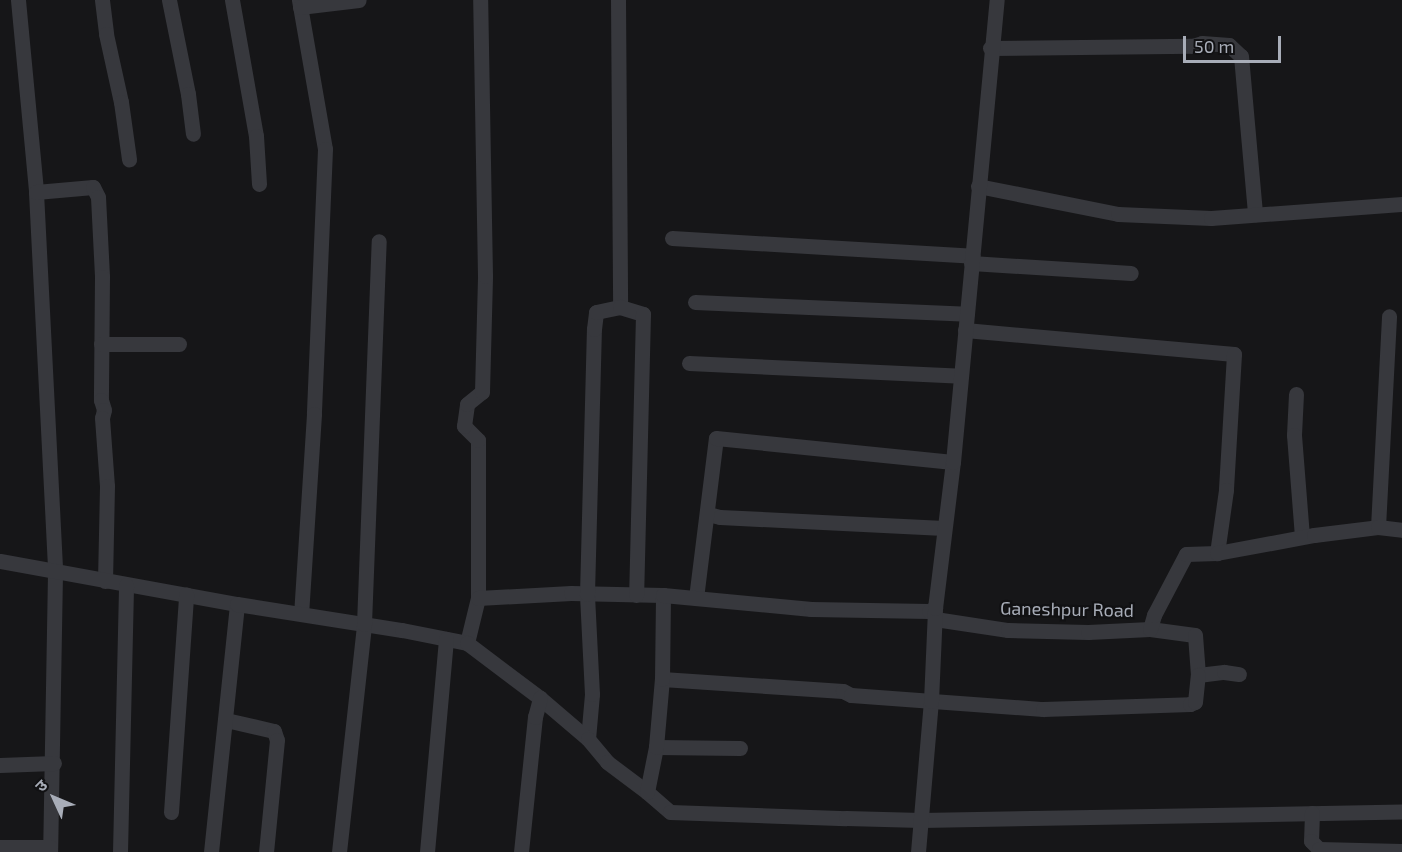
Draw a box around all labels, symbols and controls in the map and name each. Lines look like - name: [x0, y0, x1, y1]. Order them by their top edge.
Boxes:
- scale bar: [1186, 24, 1284, 62]
- text: 50 m: [1194, 35, 1234, 57]
- street label: Ganeshpur Road: [1000, 597, 1134, 621]
- north arrow: [24, 768, 84, 828]
- text: उ: [31, 775, 51, 795]

